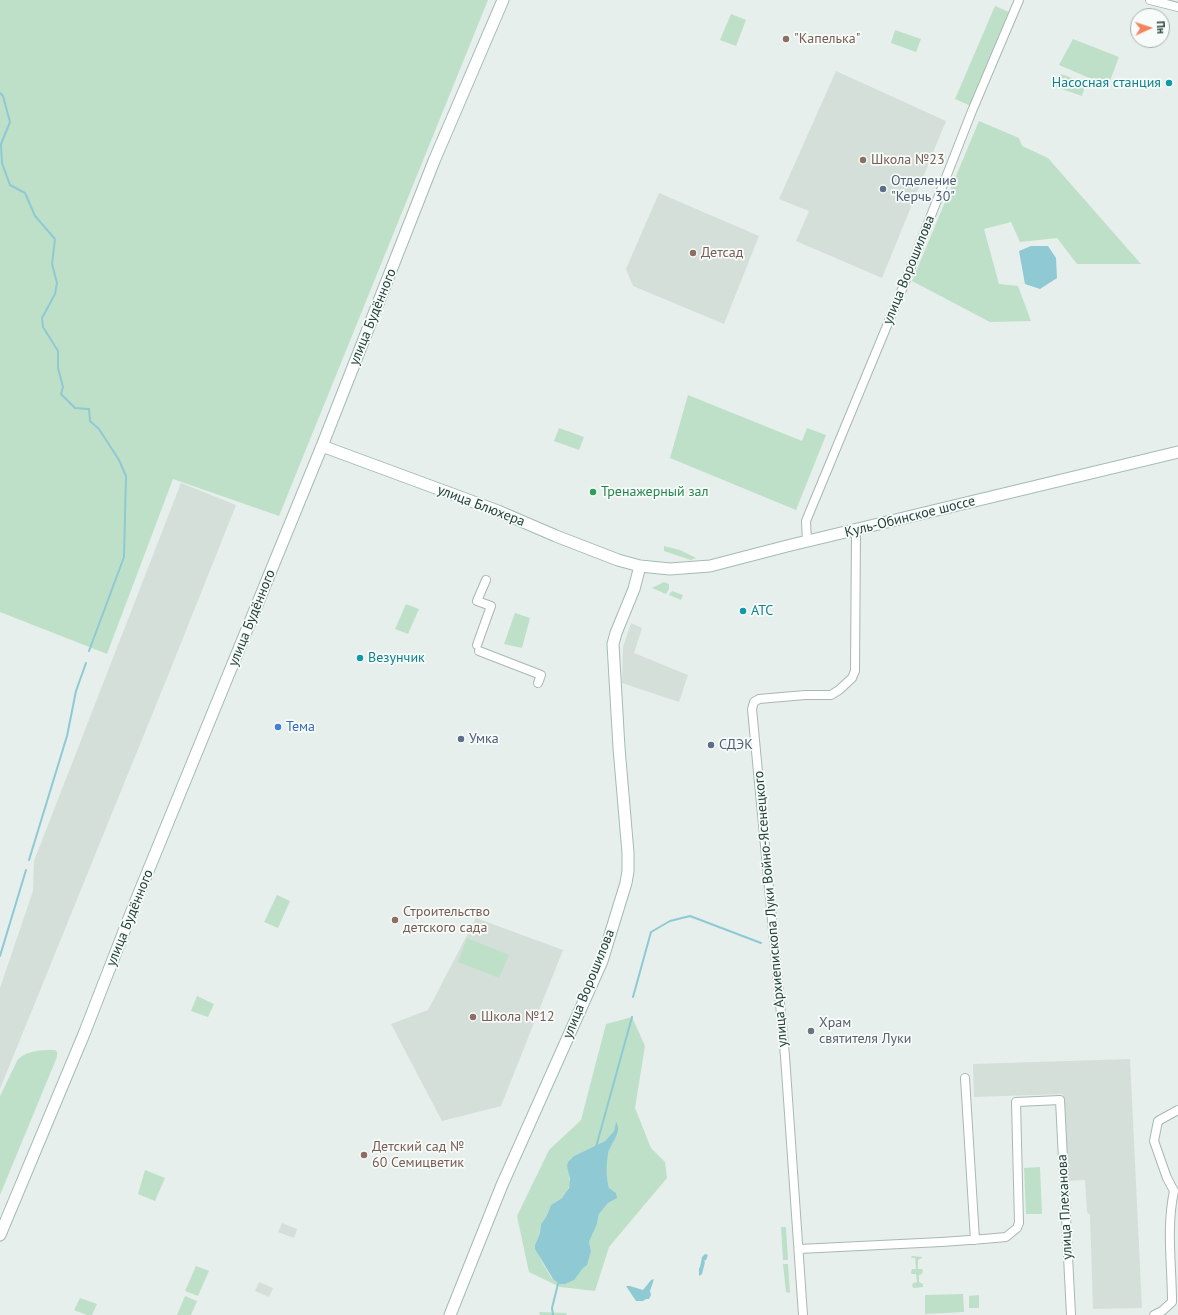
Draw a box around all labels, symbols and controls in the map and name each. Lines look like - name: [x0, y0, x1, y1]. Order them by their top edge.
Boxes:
- north arrow: [1130, 8, 1170, 48]
- text: Пн: [1154, 21, 1168, 34]
- place label: "Капелька": [794, 31, 860, 47]
- marker: "Капелька": [781, 34, 791, 44]
- place label: Насосная станция: [1052, 75, 1161, 91]
- marker: Насосная станция: [1164, 78, 1174, 88]
- place label: Школа №23: [871, 152, 945, 168]
- marker: Школа №23: [858, 155, 868, 165]
- place label: Отделение "Керчь 30": [891, 173, 957, 206]
- marker: Отделение "Керчь 30": [878, 184, 888, 194]
- street label: улица Ворошилова: [879, 213, 939, 327]
- place label: Детсад: [701, 245, 743, 261]
- marker: Детсад: [688, 248, 698, 258]
- street label: улица Будённого: [346, 266, 400, 368]
- street label: улица Блюхера: [435, 482, 527, 530]
- place label: Тренажерный зал: [601, 484, 709, 500]
- marker: Тренажерный зал: [588, 487, 598, 497]
- street label: Куль-Обинское шоссе: [843, 493, 977, 541]
- street label: улица Будённого: [225, 567, 279, 669]
- place label: АТС: [751, 603, 773, 619]
- marker: АТС: [738, 606, 748, 616]
- place label: Везунчик: [368, 650, 425, 666]
- marker: Везунчик: [355, 653, 365, 663]
- place label: Тема: [286, 719, 315, 735]
- marker: Тема: [273, 722, 283, 732]
- place label: Умка: [469, 731, 499, 747]
- marker: Умка: [456, 734, 466, 744]
- place label: СДЭК: [719, 737, 753, 753]
- marker: СДЭК: [706, 740, 716, 750]
- street label: улица Архиепископа Луки Войно-Ясенецкого: [751, 770, 791, 1048]
- street label: улица Будённого: [103, 867, 157, 969]
- place label: Строительство детского сада: [403, 904, 490, 936]
- marker: Строительство детского сада: [390, 915, 400, 925]
- street label: улица Ворошилова: [559, 927, 619, 1041]
- place label: Школа №12: [481, 1009, 555, 1025]
- marker: Школа №12: [468, 1012, 478, 1022]
- place label: Храм святителя Луки: [819, 1015, 911, 1048]
- marker: Храм святителя Луки: [806, 1026, 816, 1036]
- place label: Детский сад № 60 Семицветик: [372, 1139, 464, 1172]
- marker: Детский сад № 60 Семицветик: [359, 1150, 369, 1160]
- street label: улица Плеханова: [1054, 1154, 1076, 1260]

